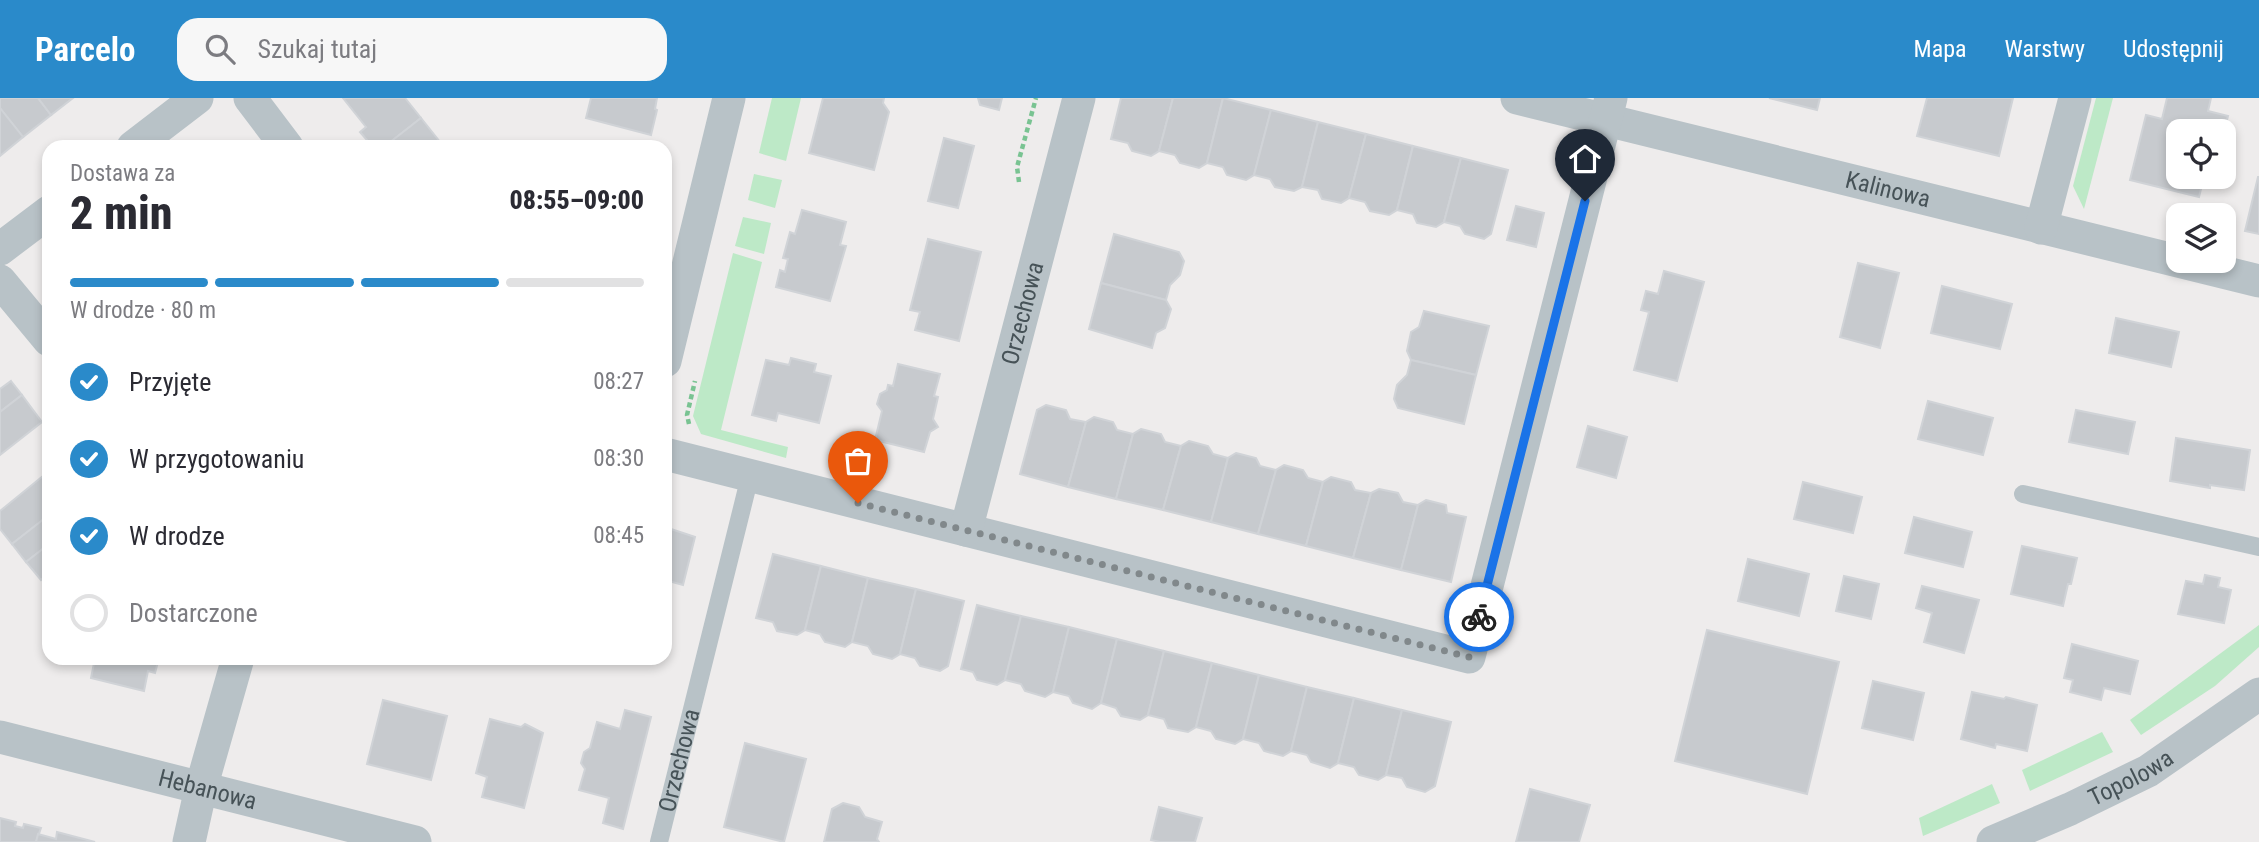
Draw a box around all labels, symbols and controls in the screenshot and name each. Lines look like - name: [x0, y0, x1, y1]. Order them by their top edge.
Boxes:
- search box: [177, 18, 667, 81]
- text: Parcelo: [35, 30, 135, 69]
- icon: search: [201, 30, 239, 68]
- text: Szukaj tutaj: [257, 34, 377, 64]
- text: Mapa: [1914, 35, 1967, 63]
- text: Warstwy: [2005, 35, 2085, 63]
- text: Udostępnij: [2123, 35, 2224, 63]
- map controls: [2166, 119, 2236, 273]
- button: locate: [2166, 119, 2236, 189]
- pin: [1555, 129, 1615, 201]
- icon: home: [1566, 140, 1604, 178]
- text: Dostawa za: [70, 160, 175, 187]
- street label: Kalinowa: [1843, 166, 1933, 213]
- text: 08:55–09:00: [510, 185, 644, 215]
- text: 2 min: [70, 186, 173, 240]
- button: layers: [2166, 203, 2236, 273]
- street label: Orzechowa: [996, 259, 1050, 368]
- text: W drodze · 80 m: [70, 297, 216, 324]
- icon: check: [70, 363, 108, 401]
- text: Przyjęte: [129, 367, 211, 397]
- text: 08:27: [593, 368, 644, 395]
- pin: [828, 431, 888, 503]
- icon: check: [70, 440, 108, 478]
- icon: bag: [839, 442, 877, 480]
- text: W przygotowaniu: [129, 444, 304, 474]
- text: 08:30: [593, 445, 644, 472]
- icon: check: [70, 517, 108, 555]
- text: W drodze: [129, 521, 225, 551]
- text: 08:45: [593, 522, 644, 549]
- courier: [1444, 582, 1514, 652]
- text: Dostarczone: [129, 598, 258, 628]
- icon: bike: [1460, 598, 1498, 636]
- street label: Orzechowa: [653, 706, 706, 815]
- street label: Topolowa: [2084, 744, 2179, 812]
- street label: Hebanowa: [155, 764, 259, 815]

